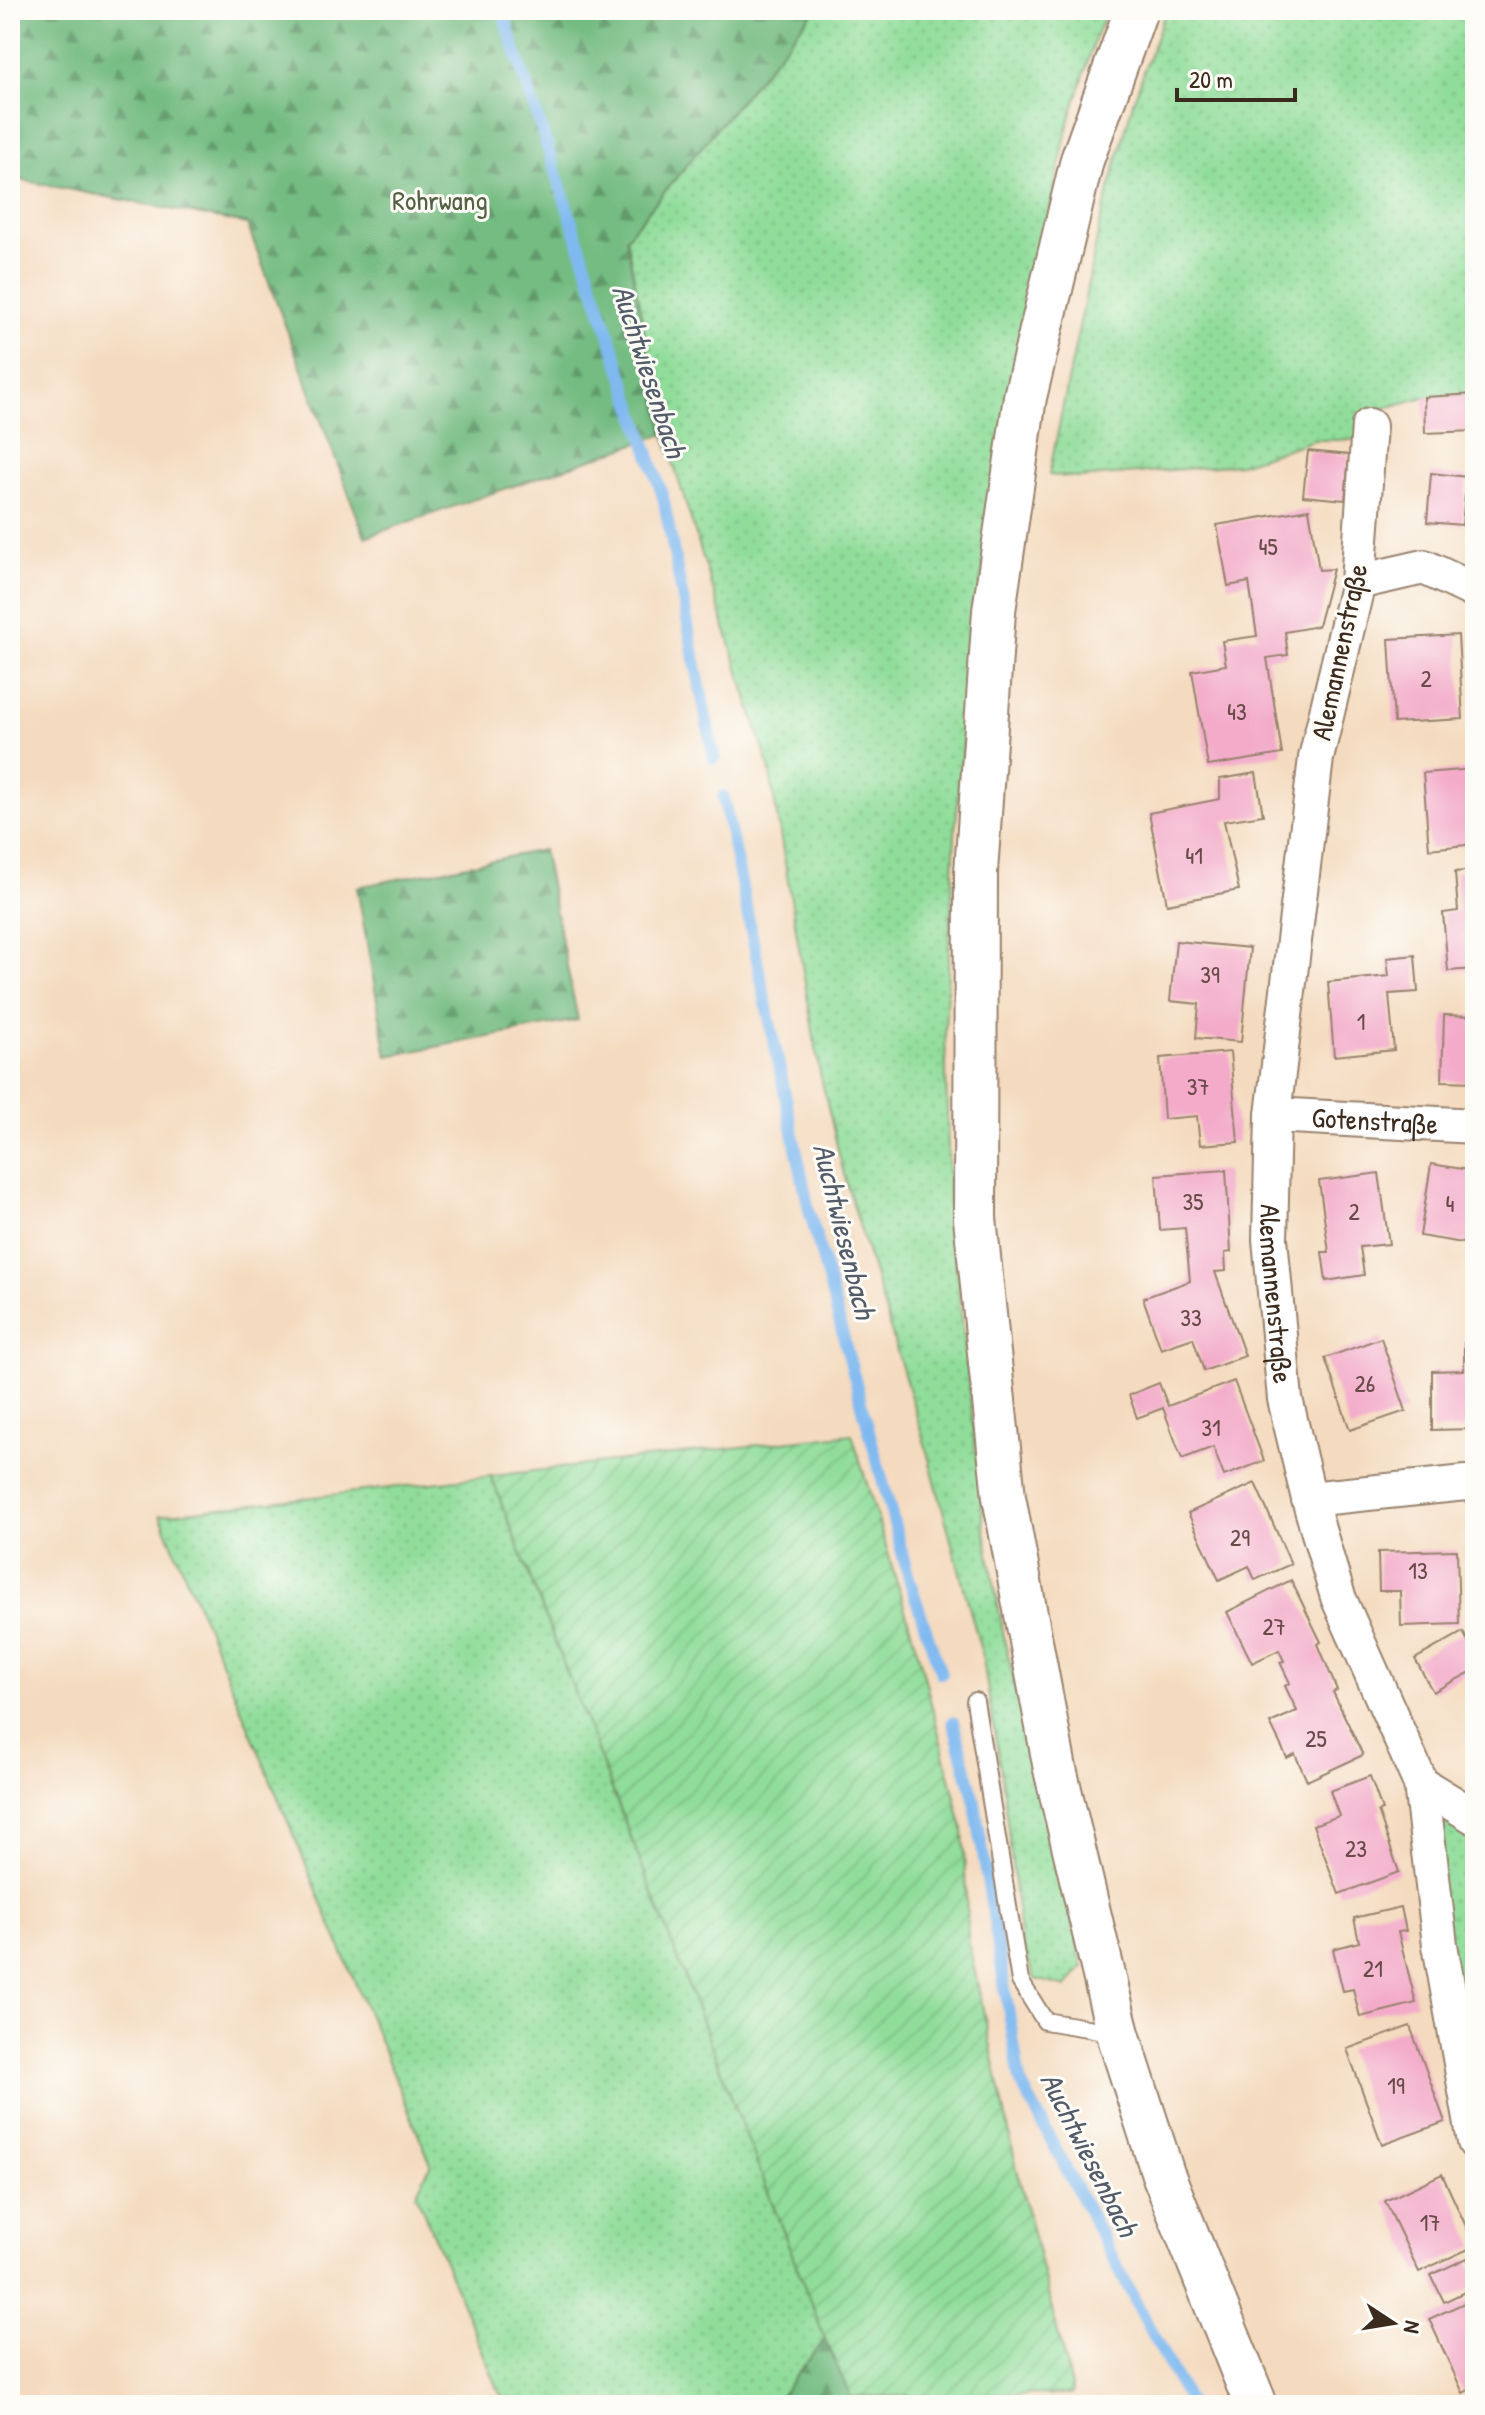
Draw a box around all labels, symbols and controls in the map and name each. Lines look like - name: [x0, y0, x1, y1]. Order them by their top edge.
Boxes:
- scale bar: [1177, 52, 1295, 102]
- text: 20 m: [1189, 63, 1233, 95]
- park label: Rohrwang: [392, 181, 488, 219]
- water label: Auchtwiesenbach: [603, 279, 697, 464]
- house number: 45: [1258, 530, 1278, 562]
- street label: Alemannenstraße: [1302, 560, 1376, 744]
- house number: 2: [1420, 662, 1432, 694]
- house number: 43: [1227, 695, 1247, 727]
- house number: 41: [1185, 839, 1203, 871]
- house number: 39: [1200, 958, 1220, 990]
- house number: 1: [1357, 1005, 1365, 1037]
- house number: 37: [1187, 1070, 1209, 1102]
- street label: Gotenstraße: [1311, 1098, 1439, 1143]
- water label: Auchtwiesenbach: [804, 1139, 887, 1325]
- house number: 35: [1183, 1185, 1203, 1217]
- house number: 4: [1446, 1187, 1455, 1219]
- house number: 2: [1348, 1195, 1360, 1227]
- street label: Alemannenstraße: [1251, 1204, 1302, 1385]
- house number: 33: [1180, 1301, 1202, 1333]
- house number: 26: [1355, 1367, 1375, 1399]
- house number: 31: [1201, 1411, 1221, 1443]
- house number: 29: [1230, 1521, 1250, 1553]
- house number: 13: [1408, 1554, 1428, 1586]
- house number: 27: [1262, 1610, 1286, 1642]
- house number: 25: [1305, 1722, 1327, 1754]
- house number: 23: [1345, 1832, 1367, 1864]
- house number: 21: [1363, 1952, 1383, 1984]
- water label: Auchtwiesenbach: [1031, 2065, 1149, 2245]
- house number: 19: [1387, 2069, 1405, 2101]
- house number: 17: [1420, 2206, 1440, 2238]
- north arrow: [1353, 2283, 1433, 2363]
- text: N: [1397, 2318, 1428, 2336]

